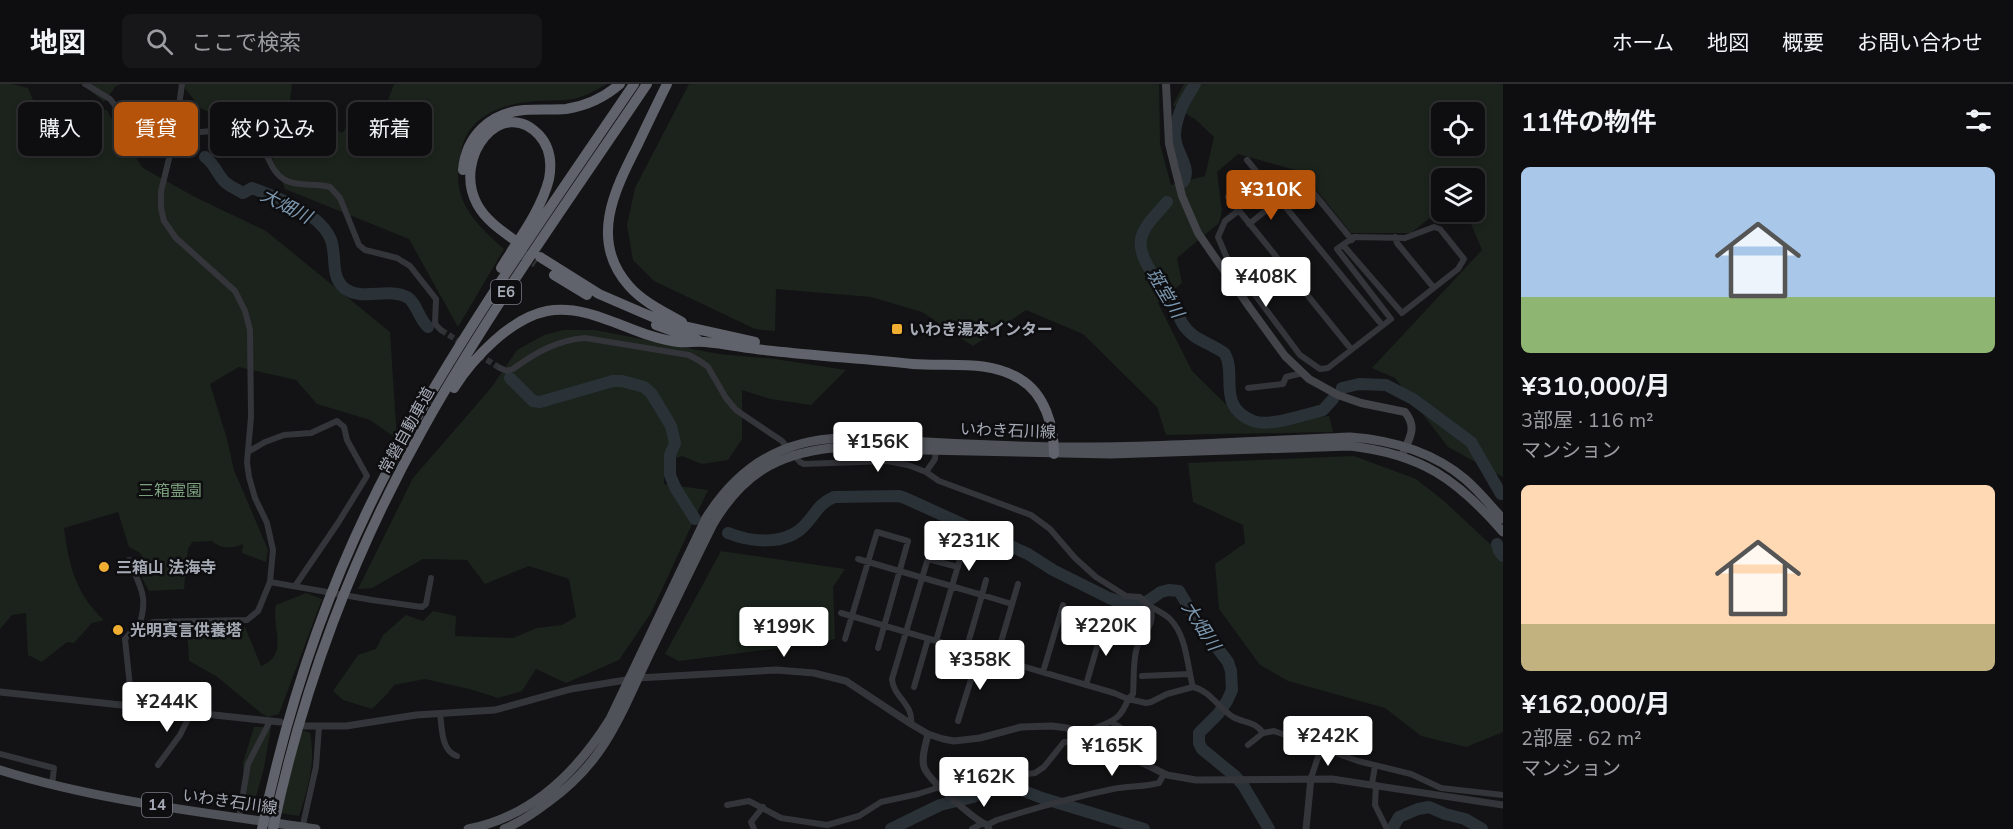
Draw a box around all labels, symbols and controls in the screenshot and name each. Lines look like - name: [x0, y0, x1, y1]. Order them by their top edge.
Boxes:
- search box: [122, 14, 542, 68]
- text: 地図: [30, 24, 86, 62]
- icon: search: [143, 25, 176, 58]
- text: ここで検索: [191, 28, 301, 58]
- text: ホーム: [1612, 29, 1674, 57]
- text: 地図: [1707, 29, 1749, 57]
- text: 概要: [1782, 29, 1824, 57]
- text: お問い合わせ: [1857, 29, 1983, 57]
- chip: 購入: [18, 102, 102, 156]
- chip: 賃貸: [114, 102, 198, 156]
- chip: 絞り込み: [210, 102, 336, 156]
- chip: 新着: [348, 102, 432, 156]
- map controls: [1431, 102, 1485, 222]
- button: locate: [1431, 102, 1485, 156]
- icon: filters: [1962, 104, 1995, 137]
- text: 11件の物件: [1521, 105, 1656, 140]
- button: layers: [1431, 168, 1485, 222]
- pin: ¥310K: [1229, 170, 1313, 221]
- text: ¥310K: [1240, 176, 1302, 203]
- water label: 大畑川: [256, 183, 317, 230]
- icon: home: [1704, 206, 1812, 314]
- pin: ¥408K: [1224, 257, 1308, 308]
- text: ¥408K: [1235, 263, 1297, 290]
- water label: 斑堂川: [1141, 264, 1190, 324]
- road number: E6: [491, 280, 521, 304]
- place label: いわき湯本インター: [909, 319, 1053, 341]
- marker: いわき湯本インター: [890, 322, 904, 336]
- text: ¥310,000/月: [1521, 369, 1671, 404]
- street label: 常磐自動車道: [374, 383, 440, 478]
- text: 3部屋 · 116 m²: [1521, 407, 1654, 434]
- street label: いわき石川線: [960, 418, 1056, 444]
- pin: ¥156K: [836, 422, 920, 473]
- text: ¥156K: [847, 428, 909, 455]
- text: マンション: [1521, 437, 1621, 464]
- park label: 三箱霊園: [138, 480, 202, 502]
- pin: ¥231K: [927, 521, 1011, 572]
- icon: home: [1704, 524, 1812, 632]
- text: ¥231K: [938, 527, 1000, 554]
- place label: 三箱山 法海寺: [116, 557, 216, 579]
- marker: 三箱山 法海寺: [97, 560, 111, 574]
- water label: 大畑川: [1176, 597, 1227, 657]
- pin: ¥220K: [1064, 606, 1148, 657]
- pin: ¥199K: [742, 607, 826, 658]
- text: ¥220K: [1075, 612, 1137, 639]
- text: ¥199K: [753, 613, 815, 640]
- place label: 光明真言供養塔: [130, 620, 242, 642]
- marker: 光明真言供養塔: [111, 623, 125, 637]
- pin: ¥358K: [938, 640, 1022, 691]
- text: ¥358K: [949, 646, 1011, 673]
- pin: ¥244K: [125, 682, 209, 733]
- text: ¥162,000/月: [1521, 687, 1671, 722]
- text: ¥244K: [136, 688, 198, 715]
- pin: ¥242K: [1286, 716, 1370, 767]
- text: ¥242K: [1297, 722, 1359, 749]
- text: 2部屋 · 62 m²: [1521, 725, 1642, 752]
- pin: ¥165K: [1070, 726, 1154, 777]
- text: ¥165K: [1081, 732, 1143, 759]
- text: マンション: [1521, 755, 1621, 782]
- pin: ¥162K: [942, 757, 1026, 808]
- text: ¥162K: [953, 763, 1015, 790]
- street label: いわき石川線: [181, 784, 279, 820]
- road number: 14: [142, 793, 172, 817]

